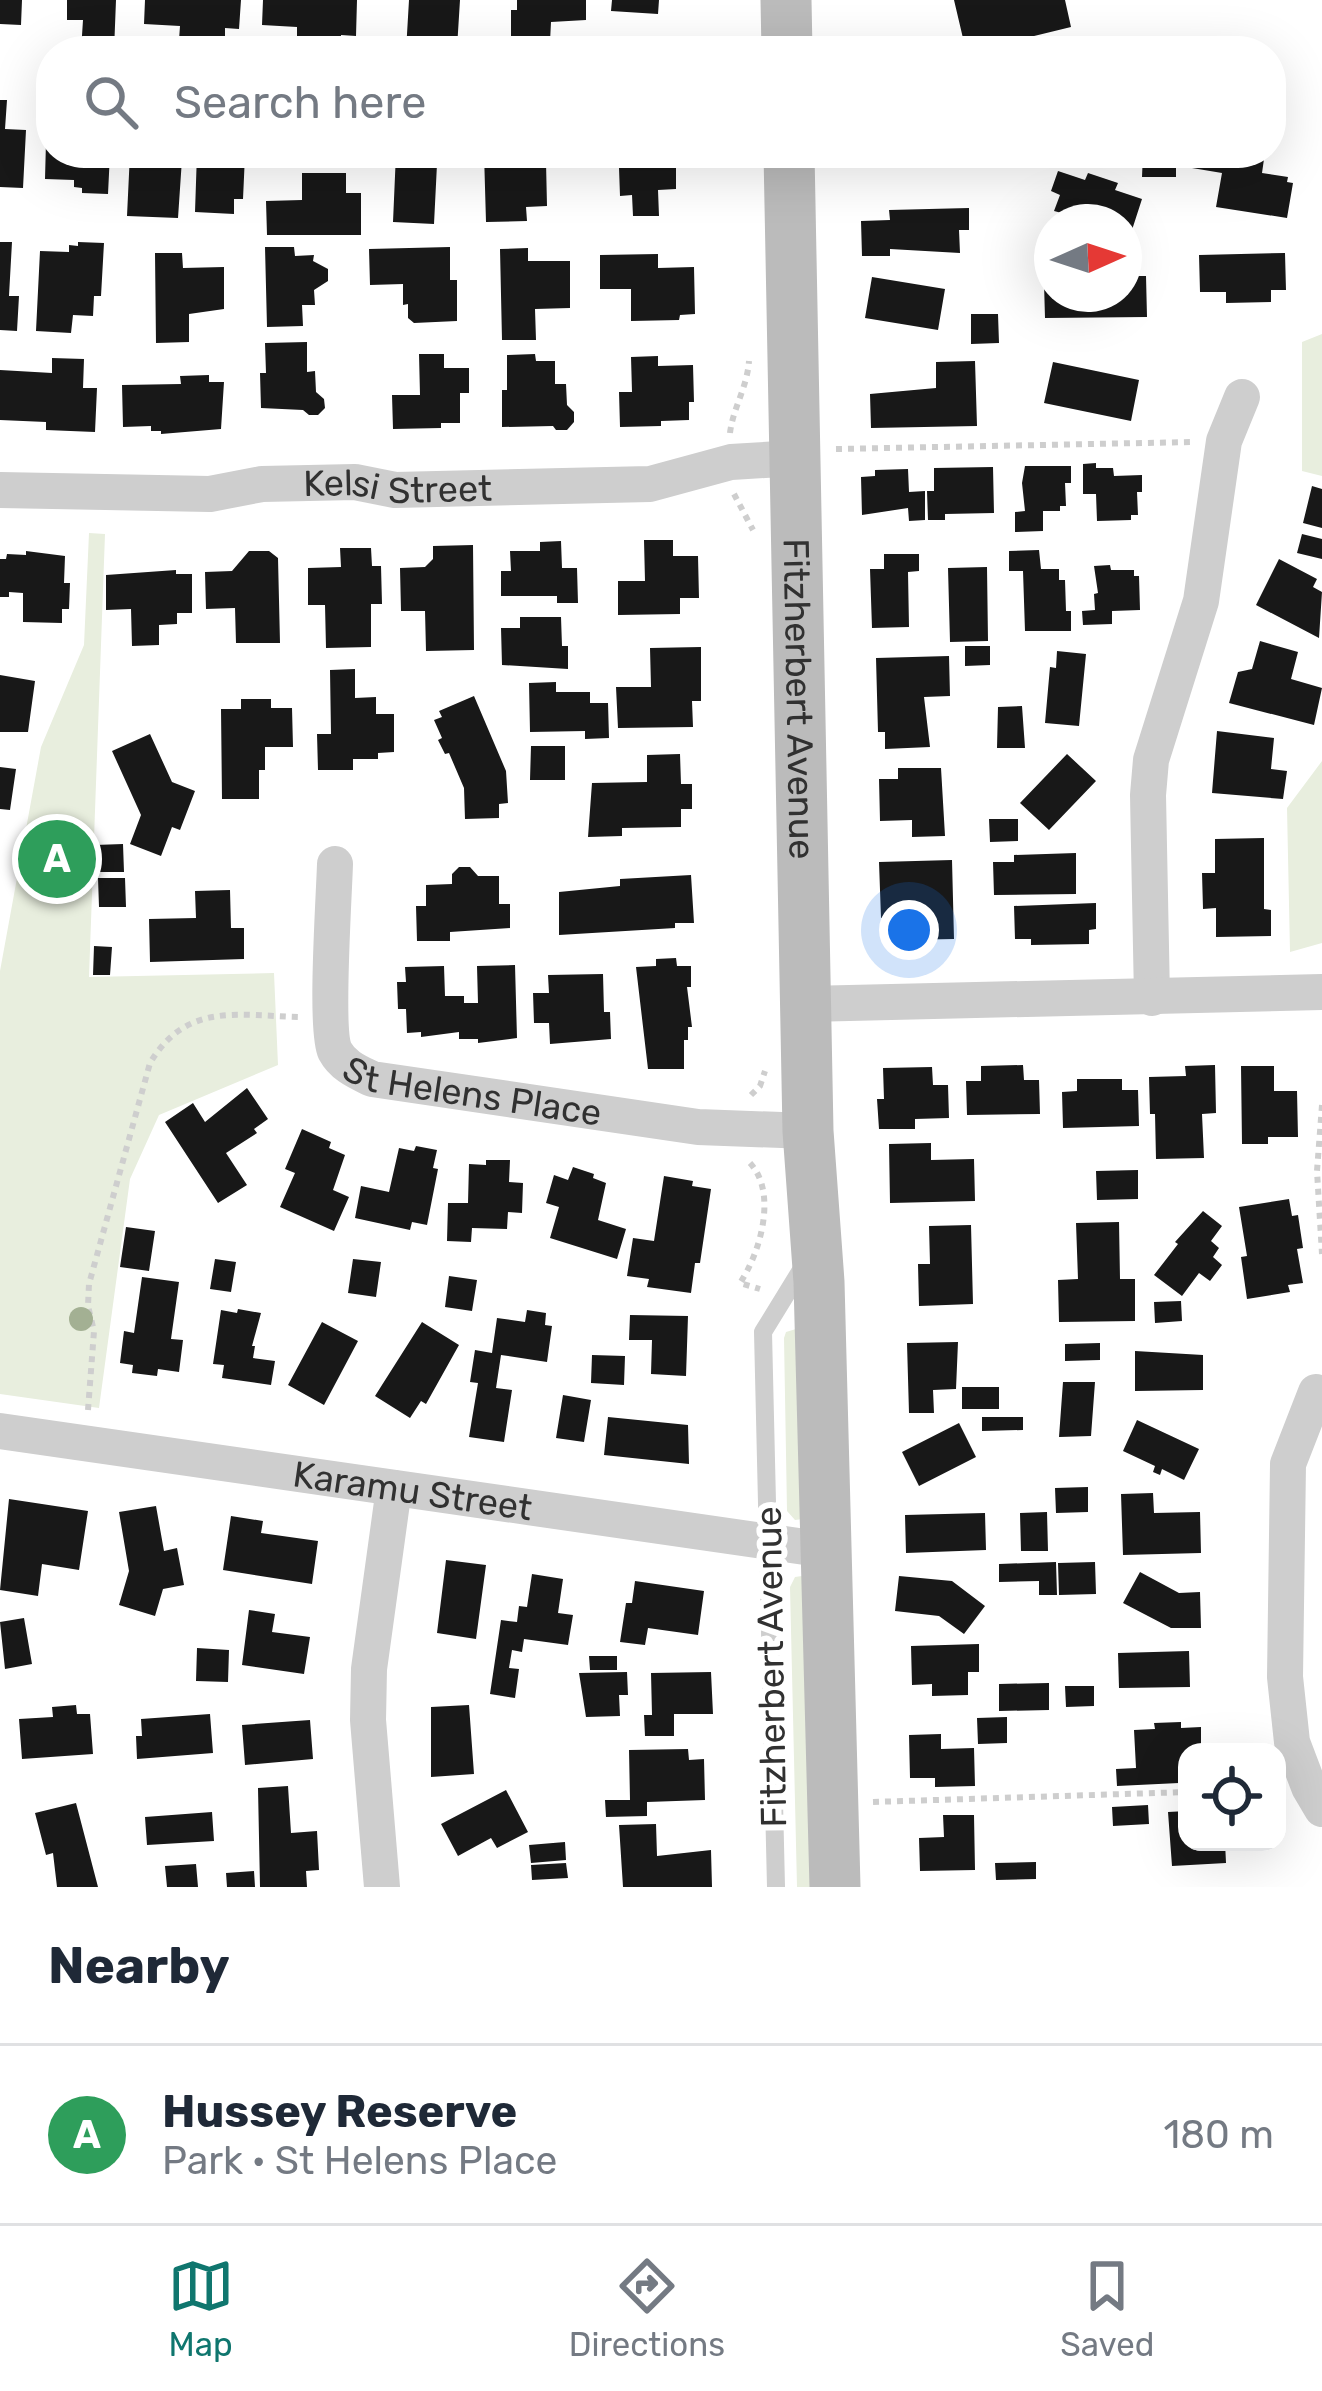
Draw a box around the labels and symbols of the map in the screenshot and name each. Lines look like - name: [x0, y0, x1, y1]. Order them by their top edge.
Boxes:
- north arrow: [1034, 204, 1142, 312]
- street label: Kelsi Street: [303, 460, 492, 512]
- street label: Fitzherbert Avenue: [775, 538, 824, 860]
- pin: A: [18, 814, 96, 904]
- your location: [879, 900, 939, 960]
- street label: St Helens Place: [336, 1047, 604, 1134]
- street label: Karamu Street: [290, 1452, 535, 1529]
- street label: Fitzherbert Avenue: [747, 1506, 795, 1828]

